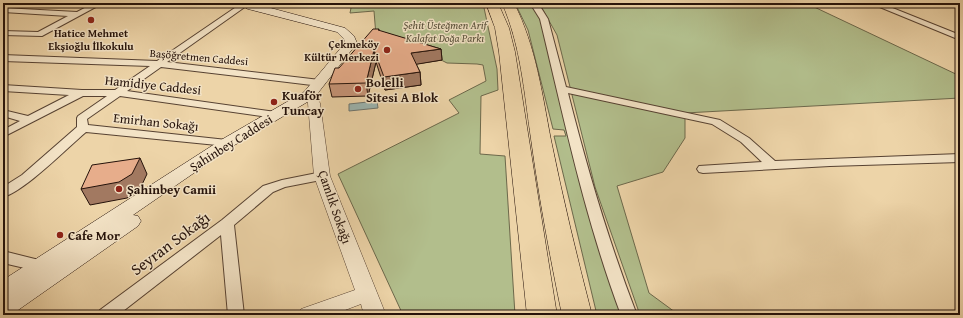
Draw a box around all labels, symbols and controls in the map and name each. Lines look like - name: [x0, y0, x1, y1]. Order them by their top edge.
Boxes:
- marker: Hatice Mehmet Ekşioğlu İlkokulu: [86, 15, 96, 25]
- park label: Şehit Üsteğmen Arif Kalafat Doğa Parkı: [403, 17, 490, 46]
- place label: Hatice Mehmet Ekşioğlu İlkokulu: [48, 25, 134, 54]
- place label: Çekmeköy Kültür Merkezi: [304, 36, 380, 65]
- street label: Başöğretmen Caddesi: [149, 45, 249, 69]
- marker: Çekmeköy Kültür Merkezi: [382, 45, 392, 55]
- street label: Hamidiye Caddesi: [104, 70, 202, 100]
- place label: Bolelli Sitesi A Blok: [366, 73, 439, 107]
- marker: Bolelli Sitesi A Blok: [353, 84, 363, 94]
- place label: Kuaför Tuncay: [282, 86, 324, 120]
- marker: Kuaför Tuncay: [269, 97, 279, 107]
- street label: Emirhan Sokağı: [112, 108, 200, 136]
- street label: Şahinbey Caddesi: [186, 110, 277, 176]
- street label: Çamlık Sokağı: [314, 168, 357, 247]
- place label: Şahinbey Camii: [127, 180, 216, 199]
- marker: Şahinbey Camii: [114, 184, 124, 194]
- street label: Seyran Sokağı: [125, 205, 215, 281]
- place label: Cafe Mor: [68, 226, 120, 245]
- marker: Cafe Mor: [55, 230, 65, 240]

